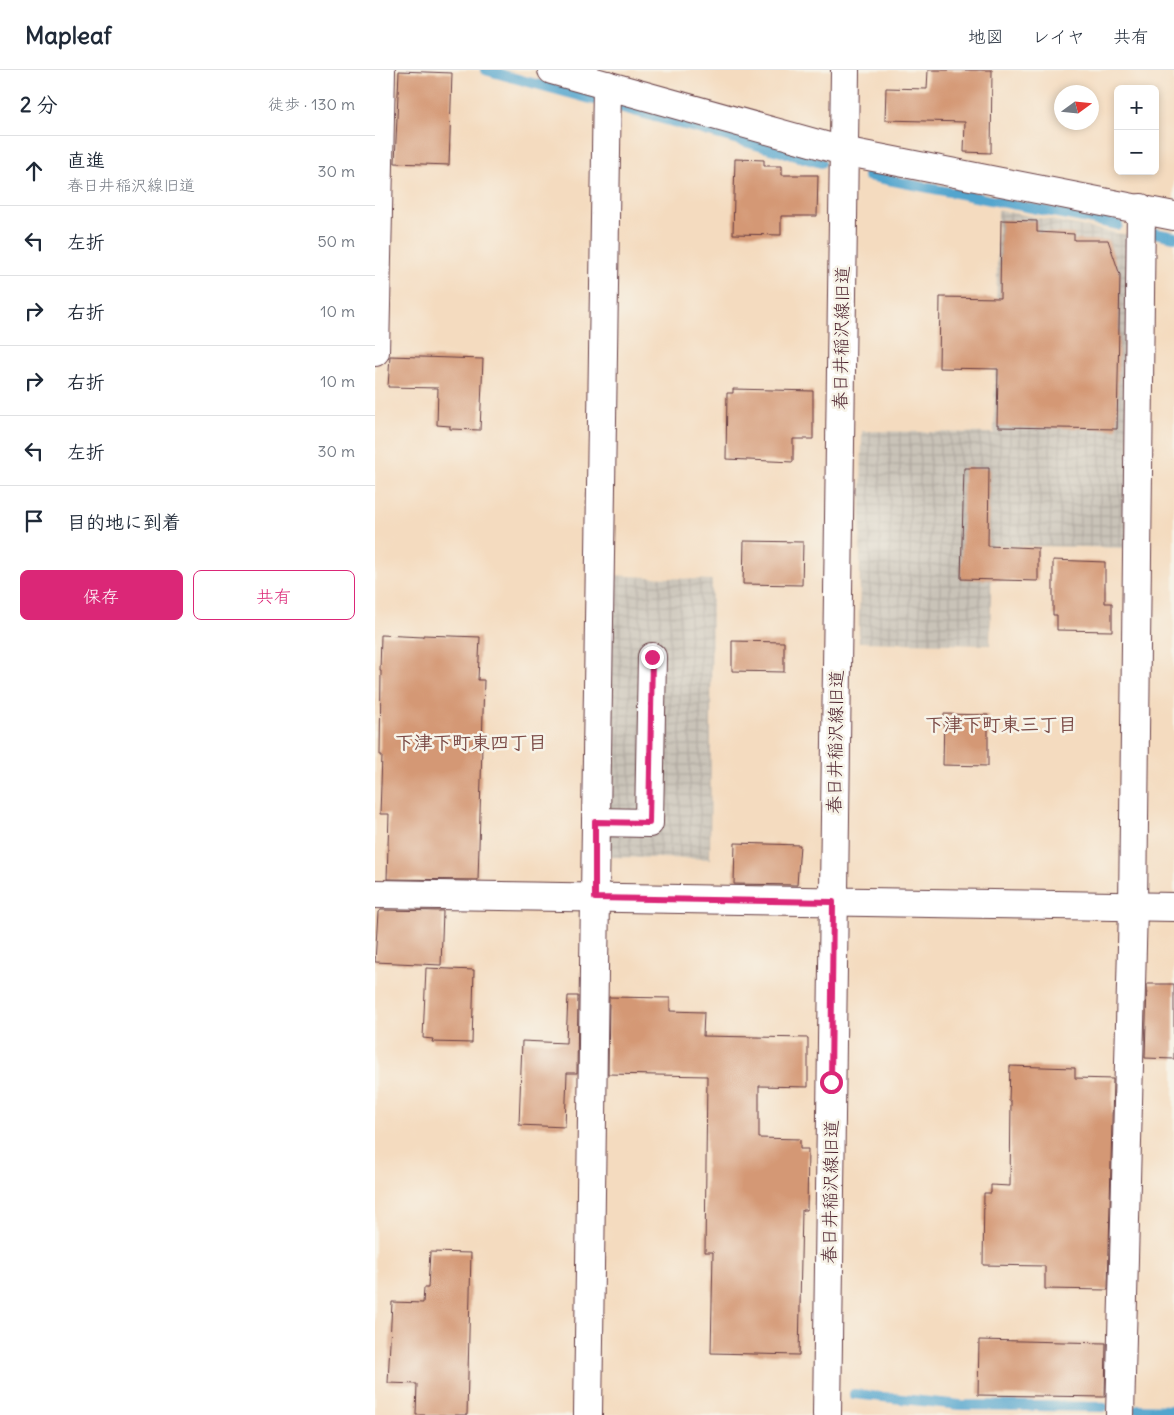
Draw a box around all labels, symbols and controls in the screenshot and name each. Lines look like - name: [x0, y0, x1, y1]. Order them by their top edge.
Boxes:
- text: Mapleaf: [25, 20, 112, 50]
- text: 地図: [968, 25, 1004, 48]
- text: レイヤ: [1032, 25, 1085, 48]
- text: 共有: [1113, 25, 1149, 48]
- north arrow: [1054, 85, 1099, 130]
- map controls: [1114, 85, 1159, 175]
- button: +: [1114, 85, 1159, 130]
- text: 2 分: [20, 91, 58, 118]
- text: 徒歩 · 130 m: [268, 94, 355, 114]
- button: −: [1114, 130, 1159, 175]
- text: 直進: [67, 148, 105, 172]
- icon: ahead: [20, 157, 48, 185]
- text: 30 m: [318, 161, 355, 181]
- text: 春日井稲沢線旧道: [67, 175, 195, 195]
- icon: left: [20, 227, 48, 255]
- text: 左折: [67, 230, 105, 254]
- text: 50 m: [317, 231, 355, 251]
- street label: 春日井稲沢線旧道: [828, 266, 854, 410]
- icon: right: [20, 297, 48, 325]
- text: 右折: [67, 300, 105, 324]
- text: 10 m: [320, 301, 355, 321]
- icon: right: [20, 367, 48, 395]
- text: 右折: [67, 370, 105, 394]
- text: 10 m: [320, 371, 355, 391]
- icon: left: [20, 437, 48, 465]
- text: 左折: [67, 440, 105, 464]
- text: 30 m: [318, 441, 355, 461]
- icon: arrive: [20, 507, 48, 535]
- text: 目的地に到着: [67, 510, 181, 534]
- button: 保存: [20, 570, 183, 620]
- button: 共有: [193, 570, 355, 620]
- route end: [641, 646, 664, 669]
- street label: 春日井稲沢線旧道: [822, 670, 848, 814]
- district label: 下津下町東三丁目: [925, 712, 1077, 736]
- district label: 下津下町東四丁目: [395, 730, 547, 754]
- route start: [820, 1071, 843, 1094]
- street label: 春日井稲沢線旧道: [817, 1120, 843, 1264]

